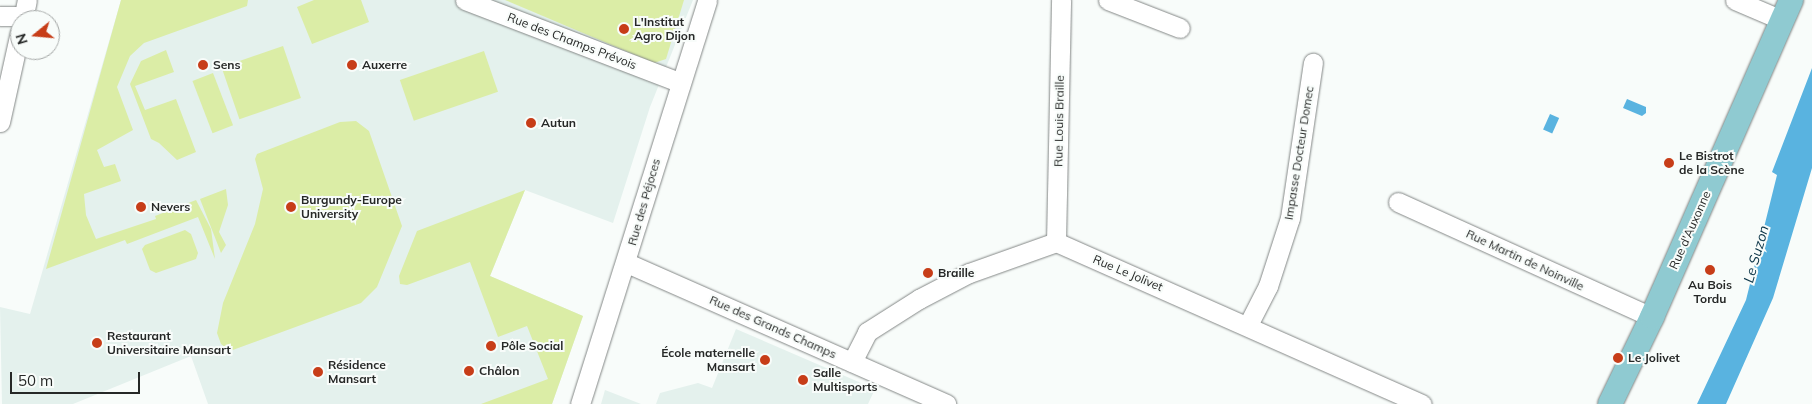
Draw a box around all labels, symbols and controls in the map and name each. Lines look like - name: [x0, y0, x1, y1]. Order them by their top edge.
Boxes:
- north arrow: [10, 10, 60, 60]
- street label: Rue des Champs Prévois: [505, 10, 639, 72]
- place label: L'Institut Agro Dijon: [634, 15, 695, 43]
- marker: L'Institut Agro Dijon: [618, 23, 630, 35]
- text: N: [11, 31, 32, 47]
- place label: Sens: [213, 58, 241, 72]
- place label: Auxerre: [362, 58, 407, 72]
- marker: Sens: [197, 59, 209, 71]
- marker: Auxerre: [346, 59, 358, 71]
- street label: Rue Louis Braille: [1051, 75, 1067, 167]
- street label: Impasse Docteur Domec: [1281, 85, 1317, 221]
- place label: Autun: [541, 116, 576, 130]
- marker: Autun: [525, 117, 537, 129]
- place label: Le Bistrot de la Scène: [1679, 149, 1744, 177]
- street label: Rue des Péjoces: [625, 157, 663, 247]
- marker: Le Bistrot de la Scène: [1663, 157, 1675, 169]
- street label: Rue d'Auxonne: [1666, 189, 1714, 271]
- place label: Burgundy-Europe University: [301, 193, 402, 221]
- place label: Nevers: [151, 200, 190, 214]
- marker: Nevers: [135, 201, 147, 213]
- marker: Burgundy-Europe University: [285, 201, 297, 213]
- water label: Le Suzon: [1740, 223, 1772, 285]
- street label: Rue Martin de Noinville: [1464, 226, 1586, 294]
- street label: Rue Le Jolivet: [1091, 252, 1165, 294]
- marker: Au Bois Tordu: [1704, 264, 1716, 276]
- place label: Braille: [938, 266, 974, 280]
- marker: Braille: [922, 267, 934, 279]
- place label: Au Bois Tordu: [1688, 278, 1732, 306]
- street label: Rue des Grands Champs: [707, 292, 839, 362]
- place label: Restaurant Universitaire Mansart: [107, 329, 231, 357]
- marker: Restaurant Universitaire Mansart: [91, 337, 103, 349]
- place label: Pôle Social: [501, 339, 563, 353]
- marker: Pôle Social: [485, 340, 497, 352]
- place label: École maternelle Mansart: [661, 346, 755, 374]
- place label: Le Jolivet: [1628, 351, 1680, 365]
- marker: Le Jolivet: [1612, 352, 1624, 364]
- marker: École maternelle Mansart: [759, 354, 771, 366]
- place label: Résidence Mansart: [328, 358, 386, 386]
- scale bar: [12, 362, 142, 394]
- place label: Châlon: [479, 364, 519, 378]
- marker: Châlon: [463, 365, 475, 377]
- marker: Résidence Mansart: [312, 366, 324, 378]
- place label: Salle Multisports: [813, 366, 878, 394]
- text: 50 m: [18, 371, 53, 390]
- marker: Salle Multisports: [797, 374, 809, 386]

